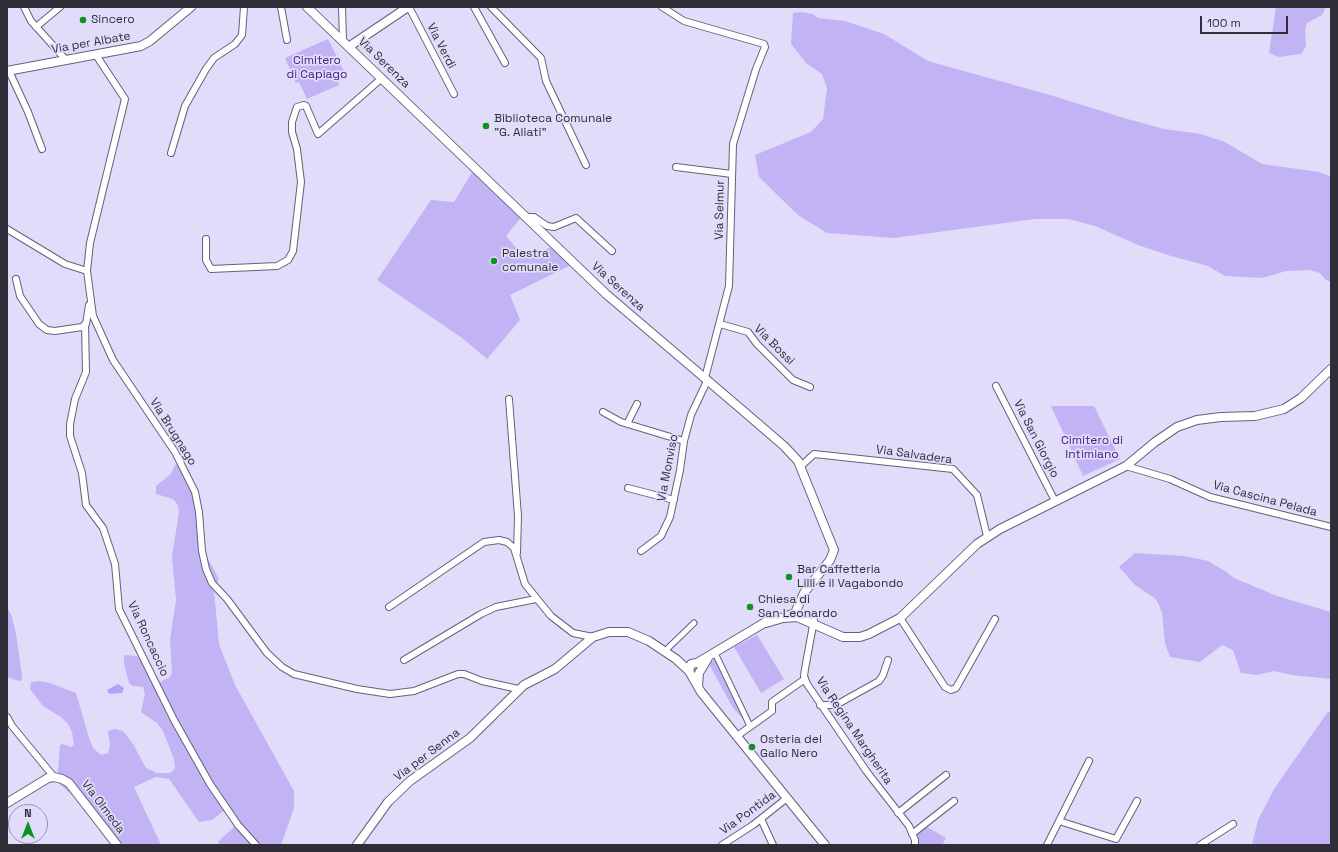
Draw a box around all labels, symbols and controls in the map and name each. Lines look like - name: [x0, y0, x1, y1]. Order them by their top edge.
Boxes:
- scale bar: [1202, 8, 1290, 34]
- place label: Sincero: [91, 13, 135, 27]
- marker: Sincero: [78, 15, 88, 25]
- text: 100 m: [1207, 15, 1241, 31]
- street label: Via Verdi: [423, 21, 459, 71]
- street label: Via per Albate: [50, 29, 132, 57]
- street label: Via Serenza: [355, 35, 413, 91]
- park label: Cimitero di Capiago: [287, 54, 347, 82]
- place label: Biblioteca Comunale "G. Aliati": [494, 112, 612, 140]
- marker: Biblioteca Comunale "G. Aliati": [481, 121, 491, 131]
- street label: Via Selmur: [712, 180, 728, 240]
- place label: Palestra comunale: [502, 247, 558, 275]
- marker: Palestra comunale: [489, 256, 499, 266]
- street label: Via Serenza: [588, 259, 648, 315]
- street label: Via Bossi: [751, 322, 797, 368]
- street label: Via Brugnago: [146, 396, 200, 468]
- street label: Via San Giorgio: [1010, 398, 1062, 480]
- street label: Via Monviso: [654, 433, 682, 503]
- park label: Cimitero di Intimiano: [1061, 434, 1123, 462]
- street label: Via Salvadera: [875, 443, 953, 467]
- street label: Via Cascina Pelada: [1211, 478, 1319, 520]
- place label: Bar Caffetteria Lilli e il Vagabondo: [797, 563, 904, 591]
- marker: Bar Caffetteria Lilli e il Vagabondo: [784, 572, 794, 582]
- place label: Chiesa di San Leonardo: [758, 593, 837, 621]
- street label: Via Roncaccio: [124, 599, 172, 679]
- marker: Chiesa di San Leonardo: [745, 602, 755, 612]
- street label: Via Regina Margherita: [813, 674, 895, 788]
- street label: Via per Senna: [391, 726, 463, 784]
- place label: Osteria del Gallo Nero: [760, 733, 822, 761]
- marker: Osteria del Gallo Nero: [747, 742, 757, 752]
- street label: Via Olmeda: [78, 777, 128, 837]
- street label: Via Pontida: [717, 788, 779, 838]
- north arrow: [8, 804, 48, 844]
- text: N: [24, 806, 32, 820]

